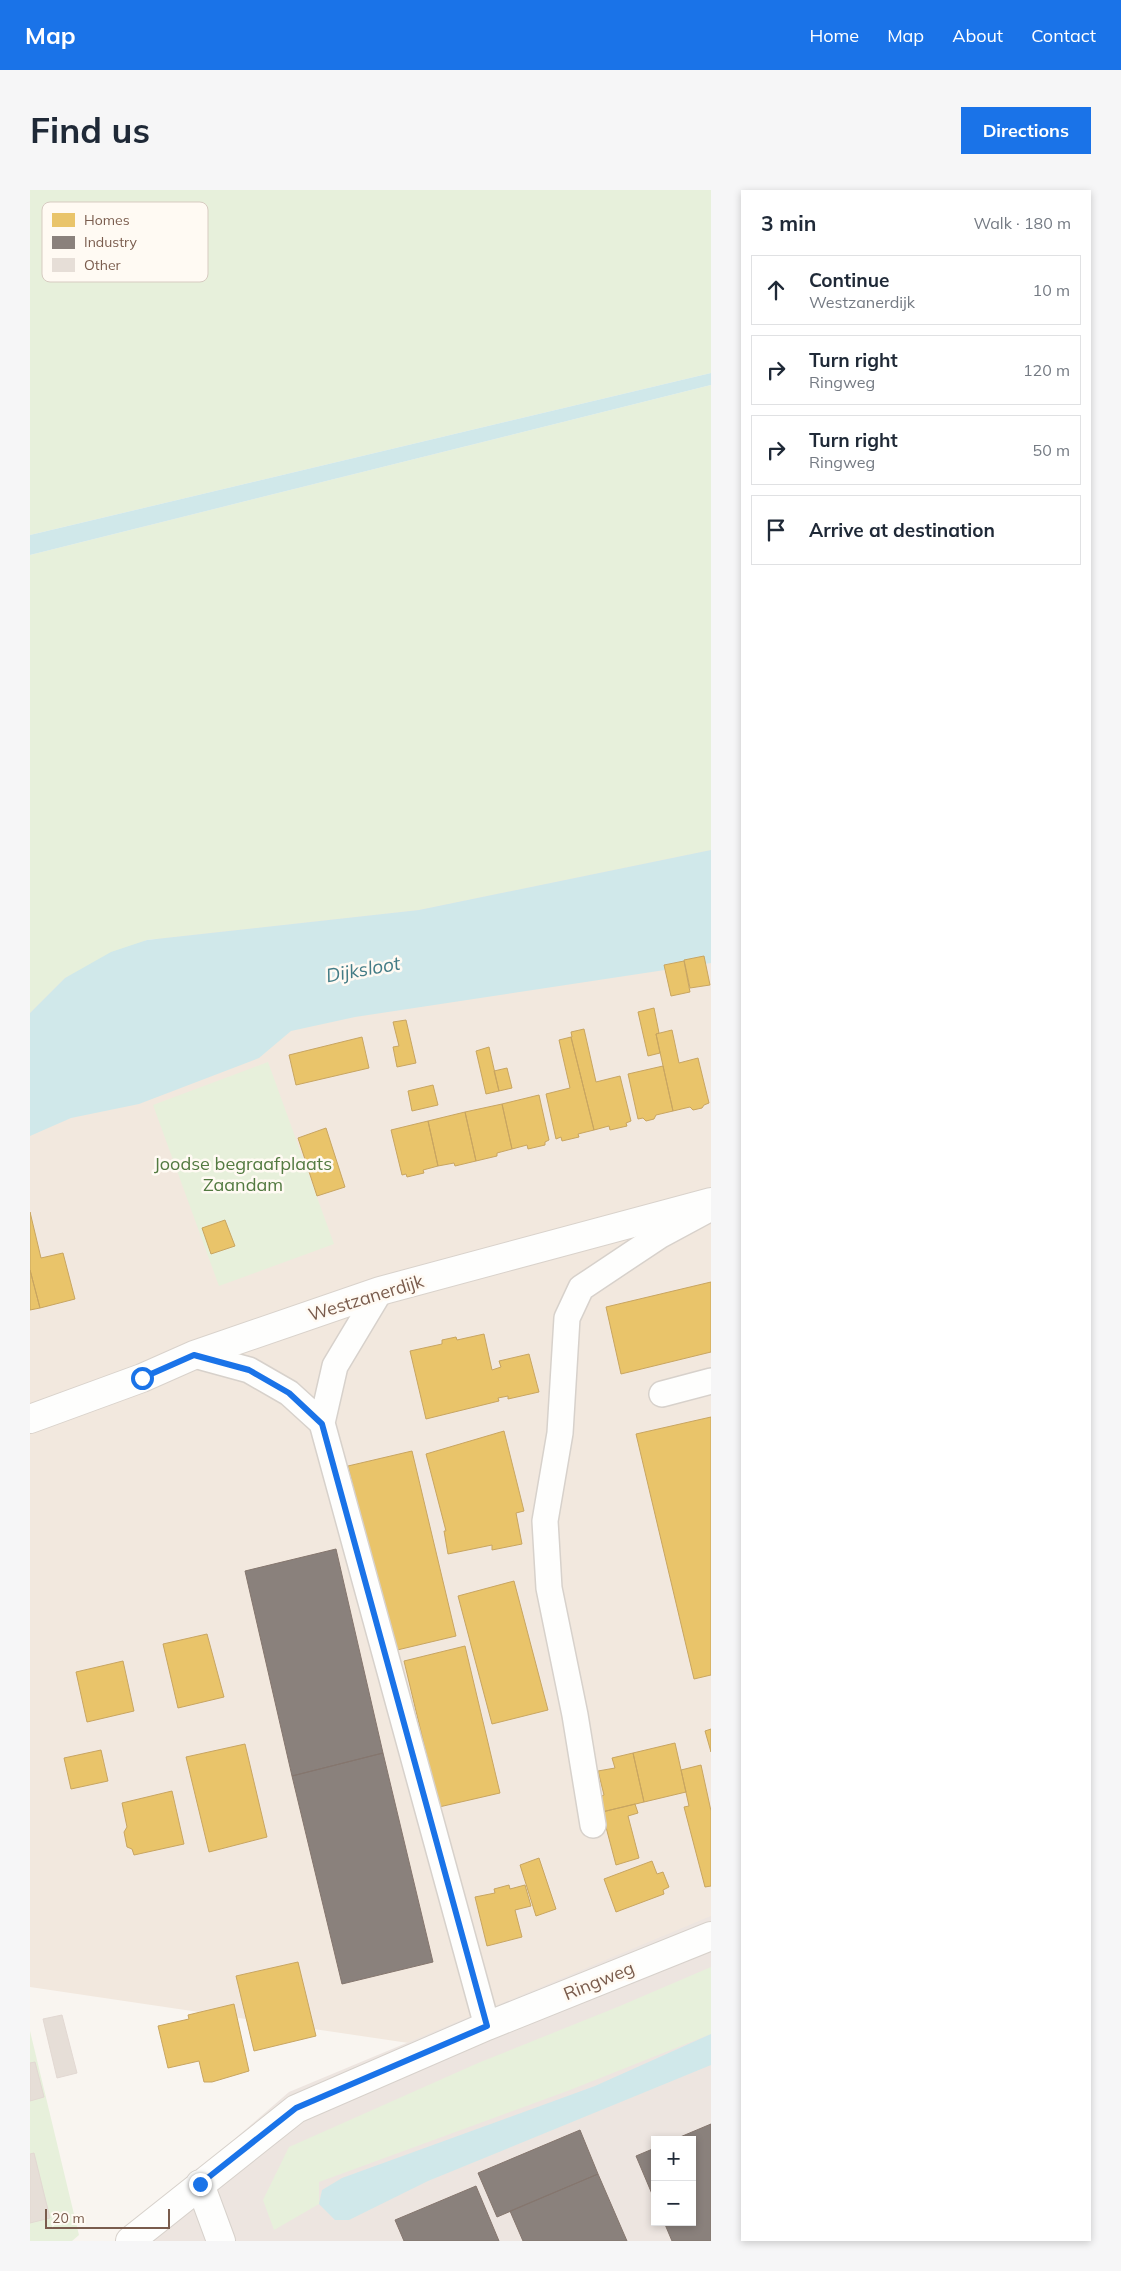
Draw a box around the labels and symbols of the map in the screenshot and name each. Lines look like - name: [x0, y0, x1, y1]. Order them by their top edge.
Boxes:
- legend: [42, 202, 208, 282]
- text: Homes: [84, 211, 130, 229]
- text: Industry: [84, 233, 138, 251]
- text: Other: [84, 256, 122, 274]
- water label: Dijksloot: [324, 950, 403, 987]
- park label: Joodse begraafplaats Zaandam: [154, 1152, 332, 1196]
- street label: Westzanerdijk: [305, 1269, 427, 1326]
- route start: [131, 1367, 154, 1390]
- street label: Ringweg: [560, 1956, 638, 2005]
- route end: [189, 2173, 212, 2196]
- scale bar: [45, 2206, 170, 2229]

